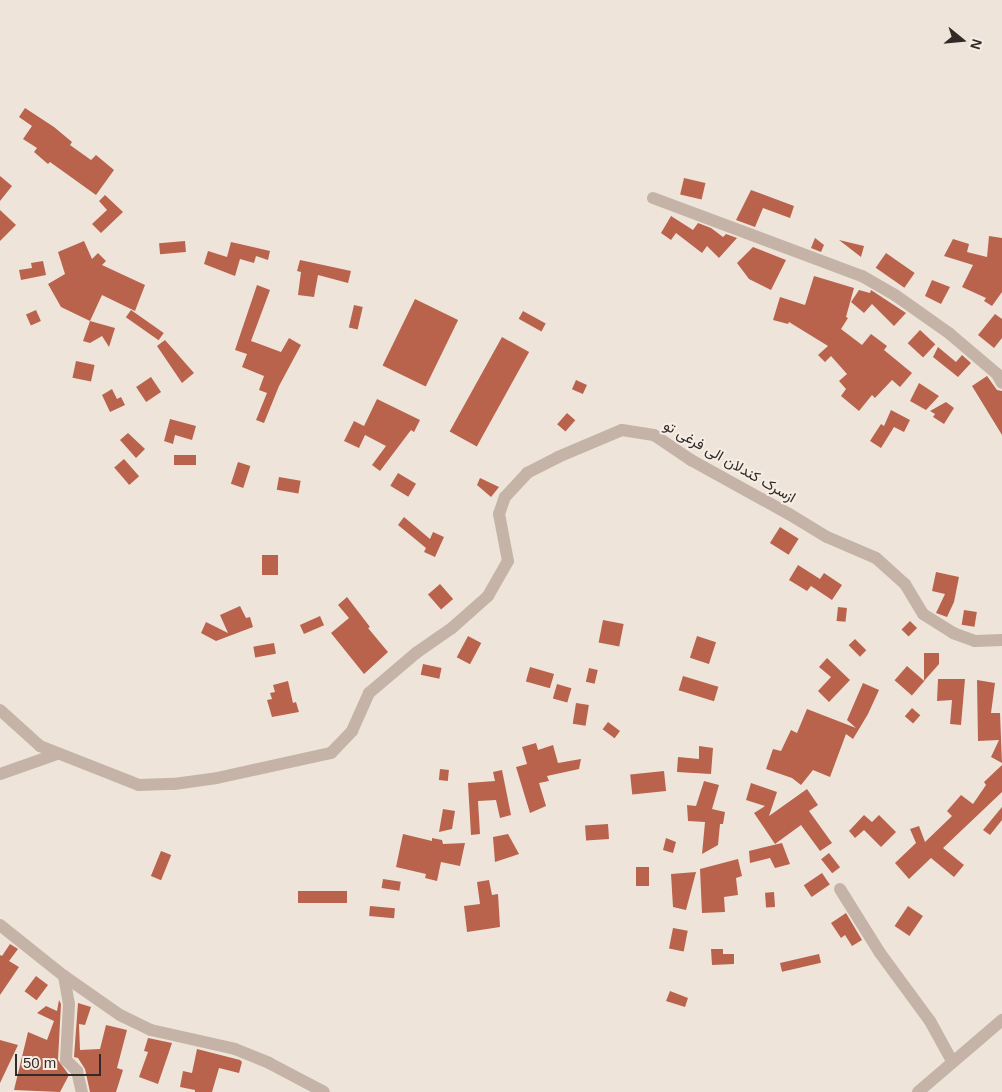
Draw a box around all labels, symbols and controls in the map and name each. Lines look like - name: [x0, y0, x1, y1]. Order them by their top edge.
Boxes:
- north arrow: [937, 15, 987, 65]
- text: N: [967, 37, 985, 52]
- street label: ازسرک کندلان الی فرغی تو: [661, 416, 799, 506]
- scale bar: [18, 1044, 104, 1076]
- text: 50 m: [23, 1054, 56, 1071]

